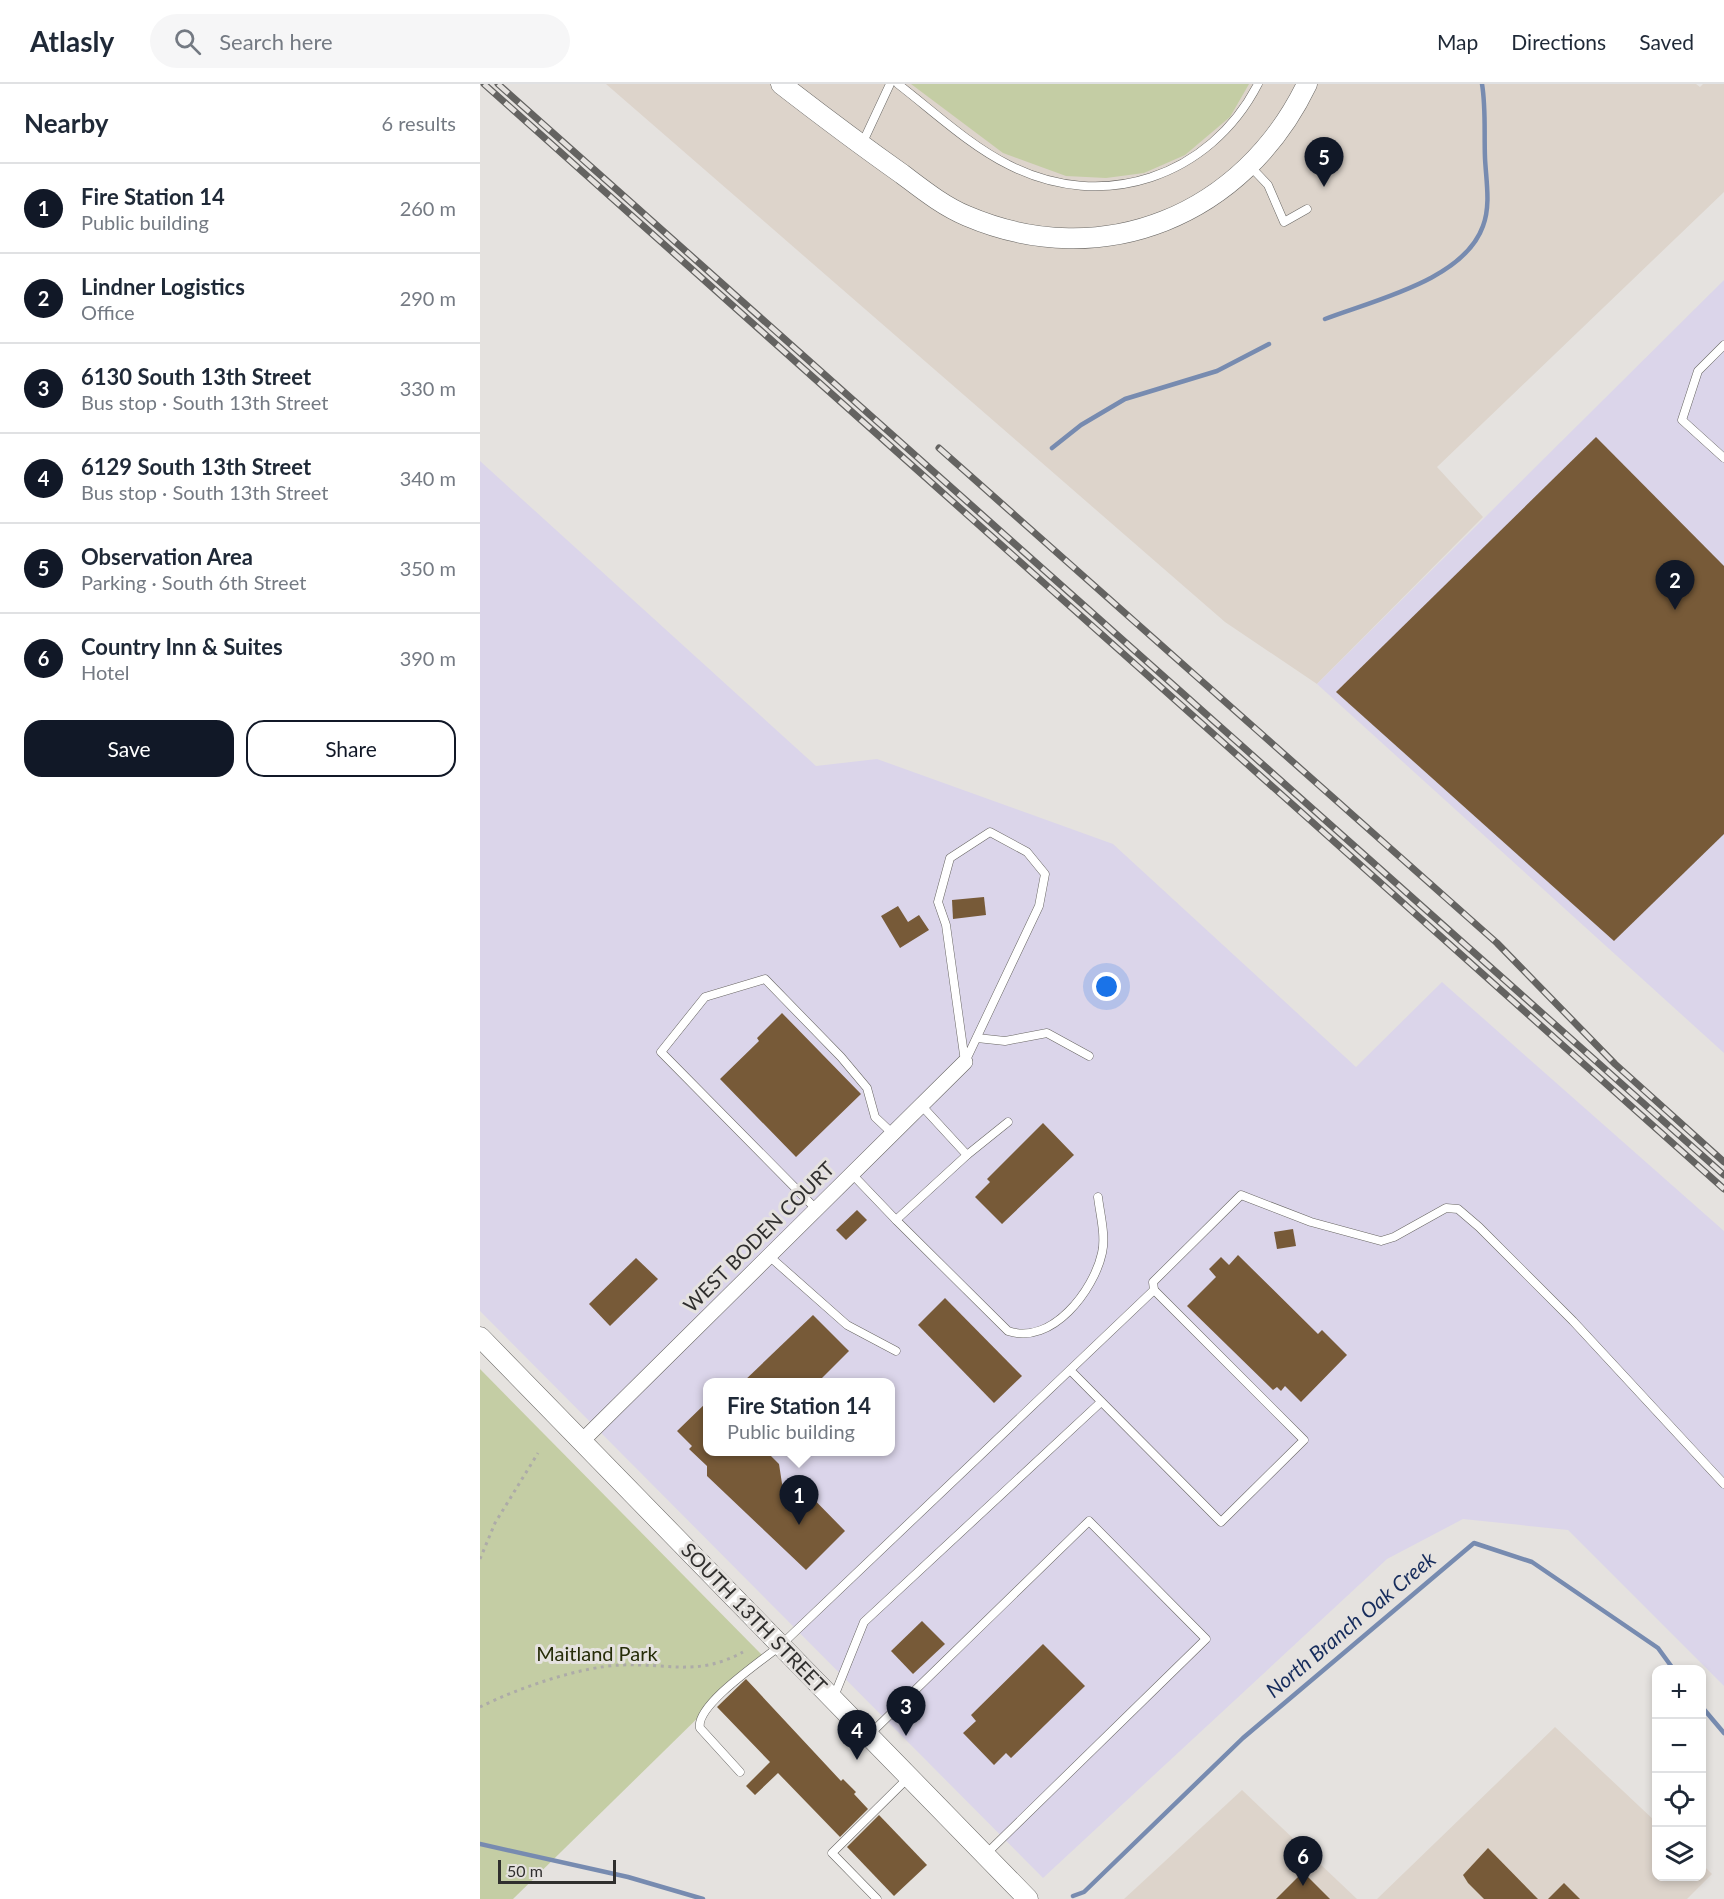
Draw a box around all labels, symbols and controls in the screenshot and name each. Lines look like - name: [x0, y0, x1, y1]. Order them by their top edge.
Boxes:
- search box: [150, 14, 570, 68]
- text: Atlasly: [30, 24, 114, 58]
- icon: search: [171, 25, 204, 58]
- text: Search here: [219, 28, 333, 55]
- text: Map: [1437, 29, 1478, 54]
- text: Directions: [1511, 29, 1606, 54]
- text: Saved: [1639, 29, 1694, 54]
- text: Nearby: [24, 107, 109, 139]
- text: 6 results: [381, 111, 456, 135]
- pin: 5: [1304, 138, 1344, 187]
- text: Fire Station 14: [81, 183, 225, 210]
- text: 1: [38, 196, 49, 220]
- text: 260 m: [400, 196, 456, 220]
- text: Public building: [81, 210, 209, 234]
- text: Lindner Logistics: [81, 273, 245, 300]
- text: 2: [38, 286, 49, 310]
- text: 290 m: [400, 286, 456, 310]
- text: Office: [81, 300, 135, 324]
- text: 6130 South 13th Street: [81, 363, 311, 390]
- text: 3: [38, 376, 49, 400]
- text: 330 m: [400, 376, 456, 400]
- text: Bus stop · South 13th Street: [81, 390, 328, 414]
- text: 6129 South 13th Street: [81, 453, 311, 480]
- text: 4: [38, 466, 49, 490]
- text: 340 m: [400, 466, 456, 490]
- text: Bus stop · South 13th Street: [81, 480, 328, 504]
- text: Observation Area: [81, 543, 253, 570]
- text: 5: [38, 556, 49, 580]
- text: 350 m: [400, 556, 456, 580]
- pin: 2: [1656, 560, 1694, 610]
- text: Parking · South 6th Street: [81, 570, 306, 594]
- text: Country Inn & Suites: [81, 633, 283, 660]
- text: 6: [38, 646, 49, 670]
- text: 390 m: [400, 646, 456, 670]
- text: Hotel: [81, 660, 130, 684]
- button: Save: [24, 720, 234, 777]
- button: Share: [246, 720, 456, 777]
- your location: [1092, 972, 1121, 1001]
- street label: WEST BODEN COURT: [678, 1156, 839, 1317]
- popup: [703, 1378, 895, 1456]
- text: Fire Station 14: [727, 1392, 871, 1419]
- text: Public building: [727, 1419, 855, 1443]
- pin: 1: [780, 1476, 818, 1525]
- street label: SOUTH 13TH STREET: [677, 1537, 833, 1697]
- water label: North Branch Oak Creek: [1260, 1545, 1441, 1702]
- park label: Maitland Park: [536, 1641, 659, 1665]
- map controls: [1652, 1665, 1706, 1881]
- button: +: [1652, 1665, 1706, 1719]
- pin: 3: [886, 1686, 926, 1736]
- pin: 4: [838, 1710, 877, 1760]
- button: −: [1652, 1719, 1706, 1773]
- button: locate: [1652, 1773, 1706, 1827]
- button: layers: [1652, 1827, 1706, 1881]
- pin: 6: [1284, 1836, 1322, 1886]
- scale bar: [498, 1857, 616, 1884]
- text: 50 m: [507, 1861, 543, 1880]

